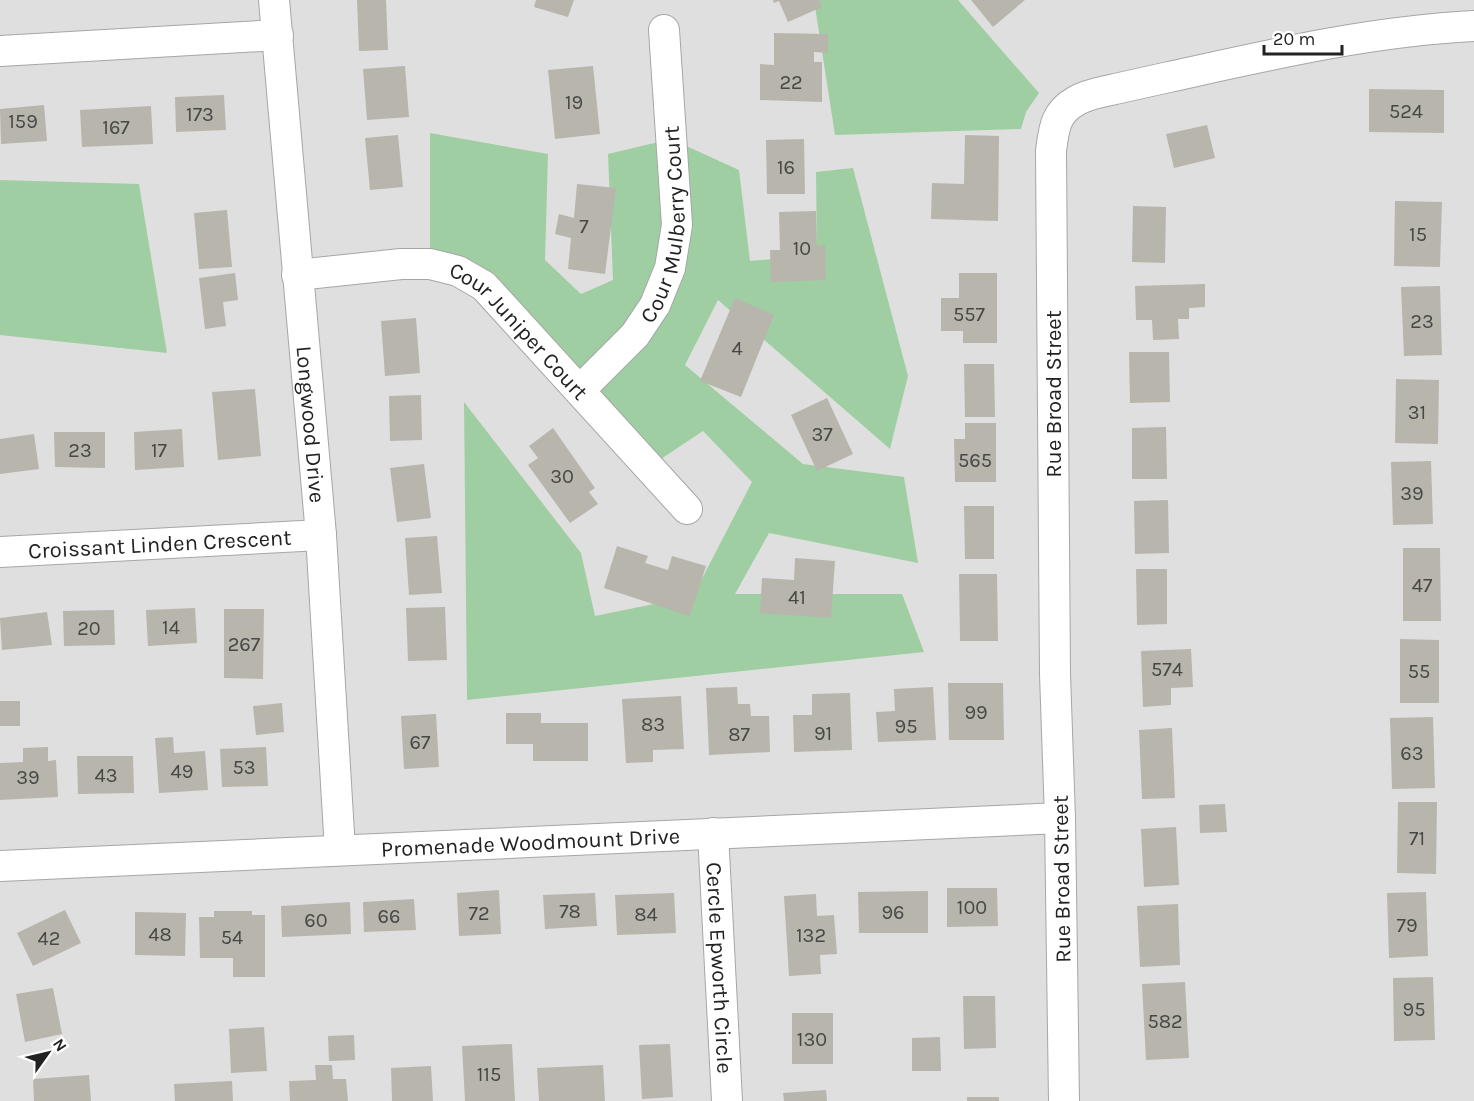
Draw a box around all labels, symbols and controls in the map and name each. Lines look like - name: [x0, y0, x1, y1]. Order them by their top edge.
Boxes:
- scale bar: [1264, 18, 1342, 56]
- text: 20 m: [1273, 28, 1315, 50]
- house number: 22: [779, 71, 803, 94]
- house number: 19: [565, 91, 583, 114]
- house number: 524: [1389, 100, 1423, 123]
- house number: 173: [186, 103, 214, 126]
- house number: 159: [8, 110, 38, 133]
- house number: 167: [102, 116, 130, 139]
- street label: Cour Mulberry Court: [635, 125, 691, 328]
- house number: 16: [777, 156, 795, 179]
- house number: 7: [579, 215, 589, 238]
- house number: 15: [1409, 223, 1427, 246]
- house number: 10: [793, 237, 811, 260]
- street label: Cour Juniper Court: [447, 257, 593, 405]
- house number: 557: [953, 303, 986, 326]
- street label: Rue Broad Street: [1041, 310, 1067, 478]
- house number: 23: [1410, 310, 1434, 333]
- house number: 4: [731, 337, 743, 360]
- street label: Longwood Drive: [290, 345, 330, 504]
- house number: 31: [1408, 401, 1426, 424]
- house number: 37: [811, 423, 833, 446]
- house number: 23: [68, 439, 92, 462]
- house number: 17: [151, 439, 168, 462]
- house number: 565: [958, 449, 992, 472]
- house number: 30: [550, 465, 574, 488]
- house number: 39: [1400, 482, 1424, 505]
- street label: Croissant Linden Crescent: [27, 525, 292, 564]
- house number: 47: [1412, 574, 1433, 597]
- house number: 41: [788, 586, 806, 609]
- house number: 14: [162, 616, 180, 639]
- house number: 20: [77, 617, 101, 640]
- house number: 267: [228, 633, 261, 656]
- house number: 574: [1151, 658, 1183, 681]
- house number: 55: [1408, 660, 1430, 683]
- house number: 99: [964, 701, 988, 724]
- house number: 83: [641, 713, 665, 736]
- house number: 95: [895, 715, 917, 738]
- house number: 91: [814, 722, 832, 745]
- house number: 87: [728, 723, 750, 746]
- house number: 67: [410, 731, 431, 754]
- house number: 63: [1400, 742, 1424, 765]
- house number: 53: [232, 756, 256, 779]
- house number: 49: [171, 760, 193, 783]
- house number: 43: [95, 764, 117, 787]
- house number: 39: [16, 766, 40, 789]
- street label: Rue Broad Street: [1048, 795, 1076, 963]
- street label: Promenade Woodmount Drive: [380, 823, 681, 863]
- house number: 71: [1409, 827, 1425, 850]
- street label: Cercle Epworth Circle: [701, 861, 738, 1074]
- house number: 100: [957, 896, 987, 919]
- house number: 78: [559, 900, 581, 923]
- house number: 96: [881, 901, 905, 924]
- house number: 72: [469, 902, 489, 925]
- house number: 84: [634, 903, 658, 926]
- house number: 66: [378, 905, 400, 928]
- house number: 60: [304, 909, 328, 932]
- house number: 79: [1397, 914, 1418, 937]
- house number: 48: [148, 923, 172, 946]
- house number: 132: [796, 924, 826, 947]
- house number: 54: [221, 926, 243, 949]
- house number: 42: [38, 927, 60, 950]
- house number: 95: [1403, 998, 1425, 1021]
- house number: 582: [1147, 1010, 1183, 1033]
- north arrow: [18, 1023, 78, 1083]
- house number: 130: [797, 1028, 827, 1051]
- text: N: [49, 1035, 71, 1055]
- house number: 115: [477, 1063, 501, 1086]

